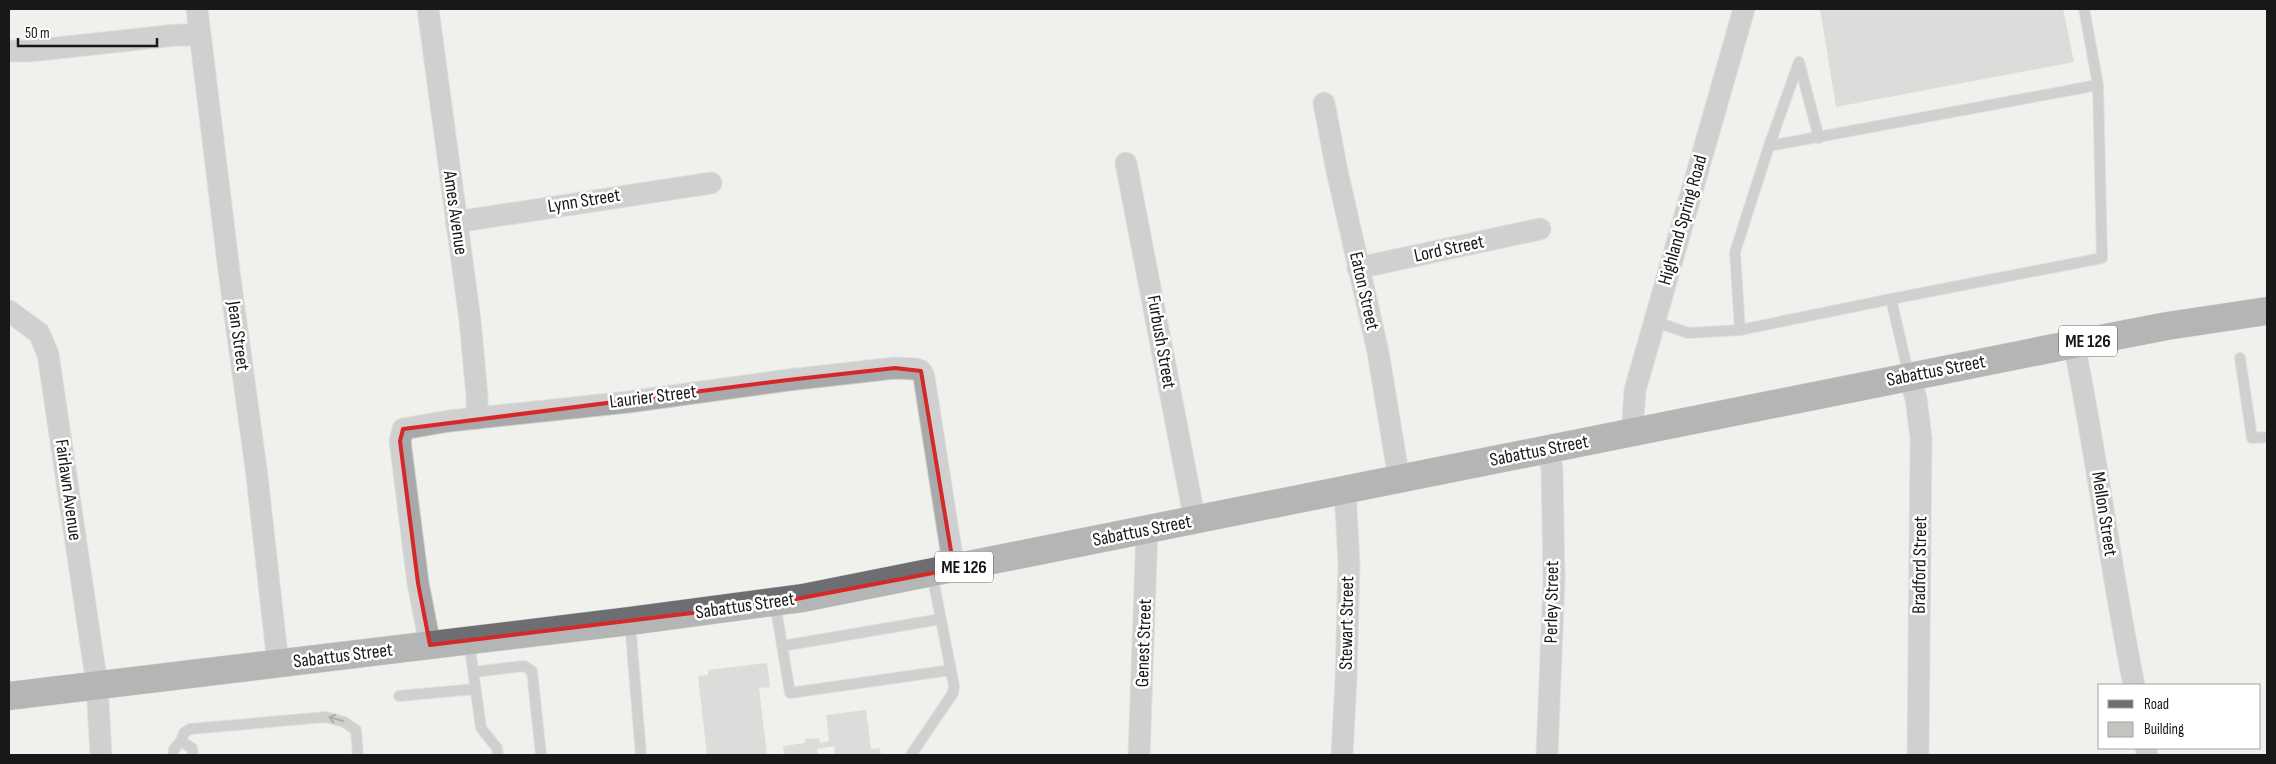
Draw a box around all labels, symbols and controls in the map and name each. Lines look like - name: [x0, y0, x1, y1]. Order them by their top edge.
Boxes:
- scale bar: [18, 15, 156, 47]
- text: 50 m: [25, 24, 50, 43]
- street label: Highland Spring Road: [1653, 152, 1713, 288]
- street label: Ames Avenue: [438, 169, 472, 257]
- street label: Lynn Street: [546, 184, 622, 218]
- street label: Lord Street: [1412, 230, 1486, 268]
- street label: Eaton Street: [1344, 250, 1384, 333]
- street label: Furbush Street: [1141, 293, 1181, 391]
- street label: Jean Street: [222, 299, 254, 373]
- road number: ME 126: [2059, 326, 2117, 356]
- street label: Sabattus Street: [1885, 350, 1988, 392]
- street label: Laurier Street: [608, 380, 698, 414]
- street label: Sabattus Street: [1488, 430, 1591, 472]
- street label: Fairlawn Avenue: [50, 438, 86, 542]
- street label: Mellon Street: [2086, 470, 2122, 558]
- street label: Sabattus Street: [1091, 510, 1194, 552]
- street label: Bradford Street: [1908, 516, 1932, 614]
- road number: ME 126: [935, 552, 993, 582]
- street label: Perley Street: [1540, 560, 1564, 643]
- street label: Stewart Street: [1335, 576, 1359, 670]
- street label: Sabattus Street: [694, 588, 796, 624]
- street label: Genest Street: [1131, 598, 1157, 688]
- street label: Sabattus Street: [292, 638, 394, 674]
- legend: [2098, 684, 2261, 749]
- text: Road: [2144, 695, 2169, 714]
- one-way arrow: [328, 714, 344, 724]
- text: Building: [2144, 720, 2184, 739]

